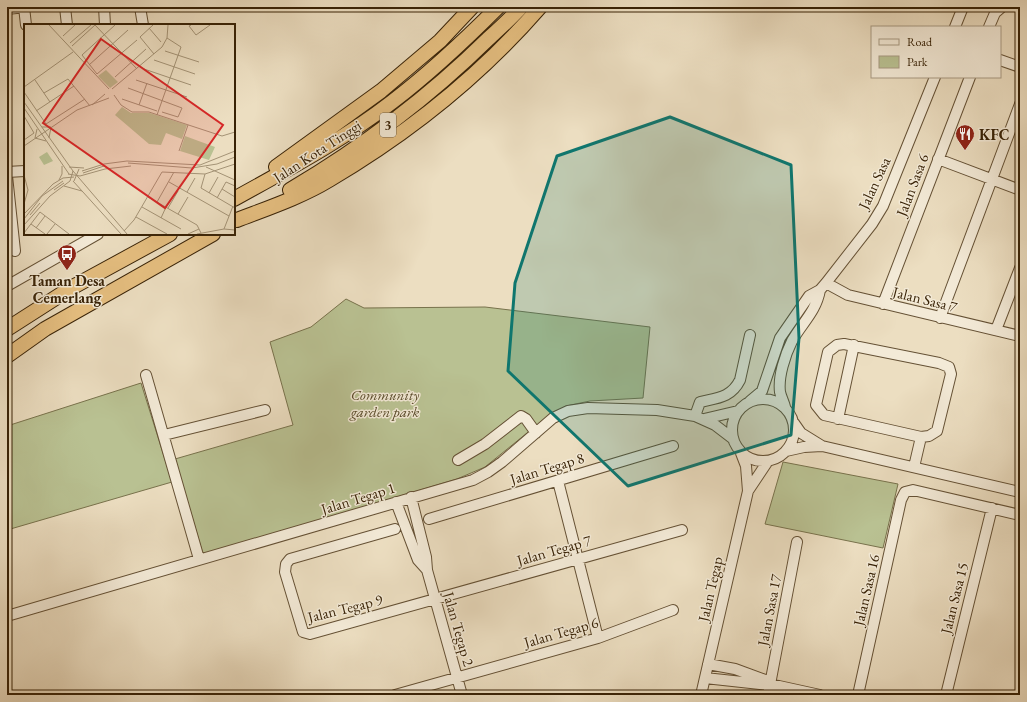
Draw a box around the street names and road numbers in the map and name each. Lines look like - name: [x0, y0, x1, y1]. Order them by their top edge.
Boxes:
- road number: 3: [380, 113, 396, 137]
- street label: Jalan Kota Tinggi: [268, 115, 365, 188]
- street label: Jalan Sasa 6: [891, 151, 933, 221]
- street label: Jalan Sasa: [853, 154, 894, 214]
- street label: Jalan Sasa 7: [889, 281, 960, 316]
- street label: Jalan Tegap 8: [506, 448, 586, 489]
- street label: Jalan Tegap 1: [317, 478, 397, 519]
- street label: Jalan Tegap 7: [513, 530, 594, 570]
- street label: Jalan Sasa 16: [848, 552, 883, 630]
- street label: Jalan Tegap: [693, 554, 727, 625]
- street label: Jalan Sasa 15: [935, 560, 972, 638]
- street label: Jalan Sasa 17: [752, 572, 785, 649]
- street label: Jalan Tegap 2: [439, 588, 479, 669]
- street label: Jalan Tegap 9: [304, 590, 384, 627]
- street label: Jalan Tegap 6: [520, 612, 600, 652]

